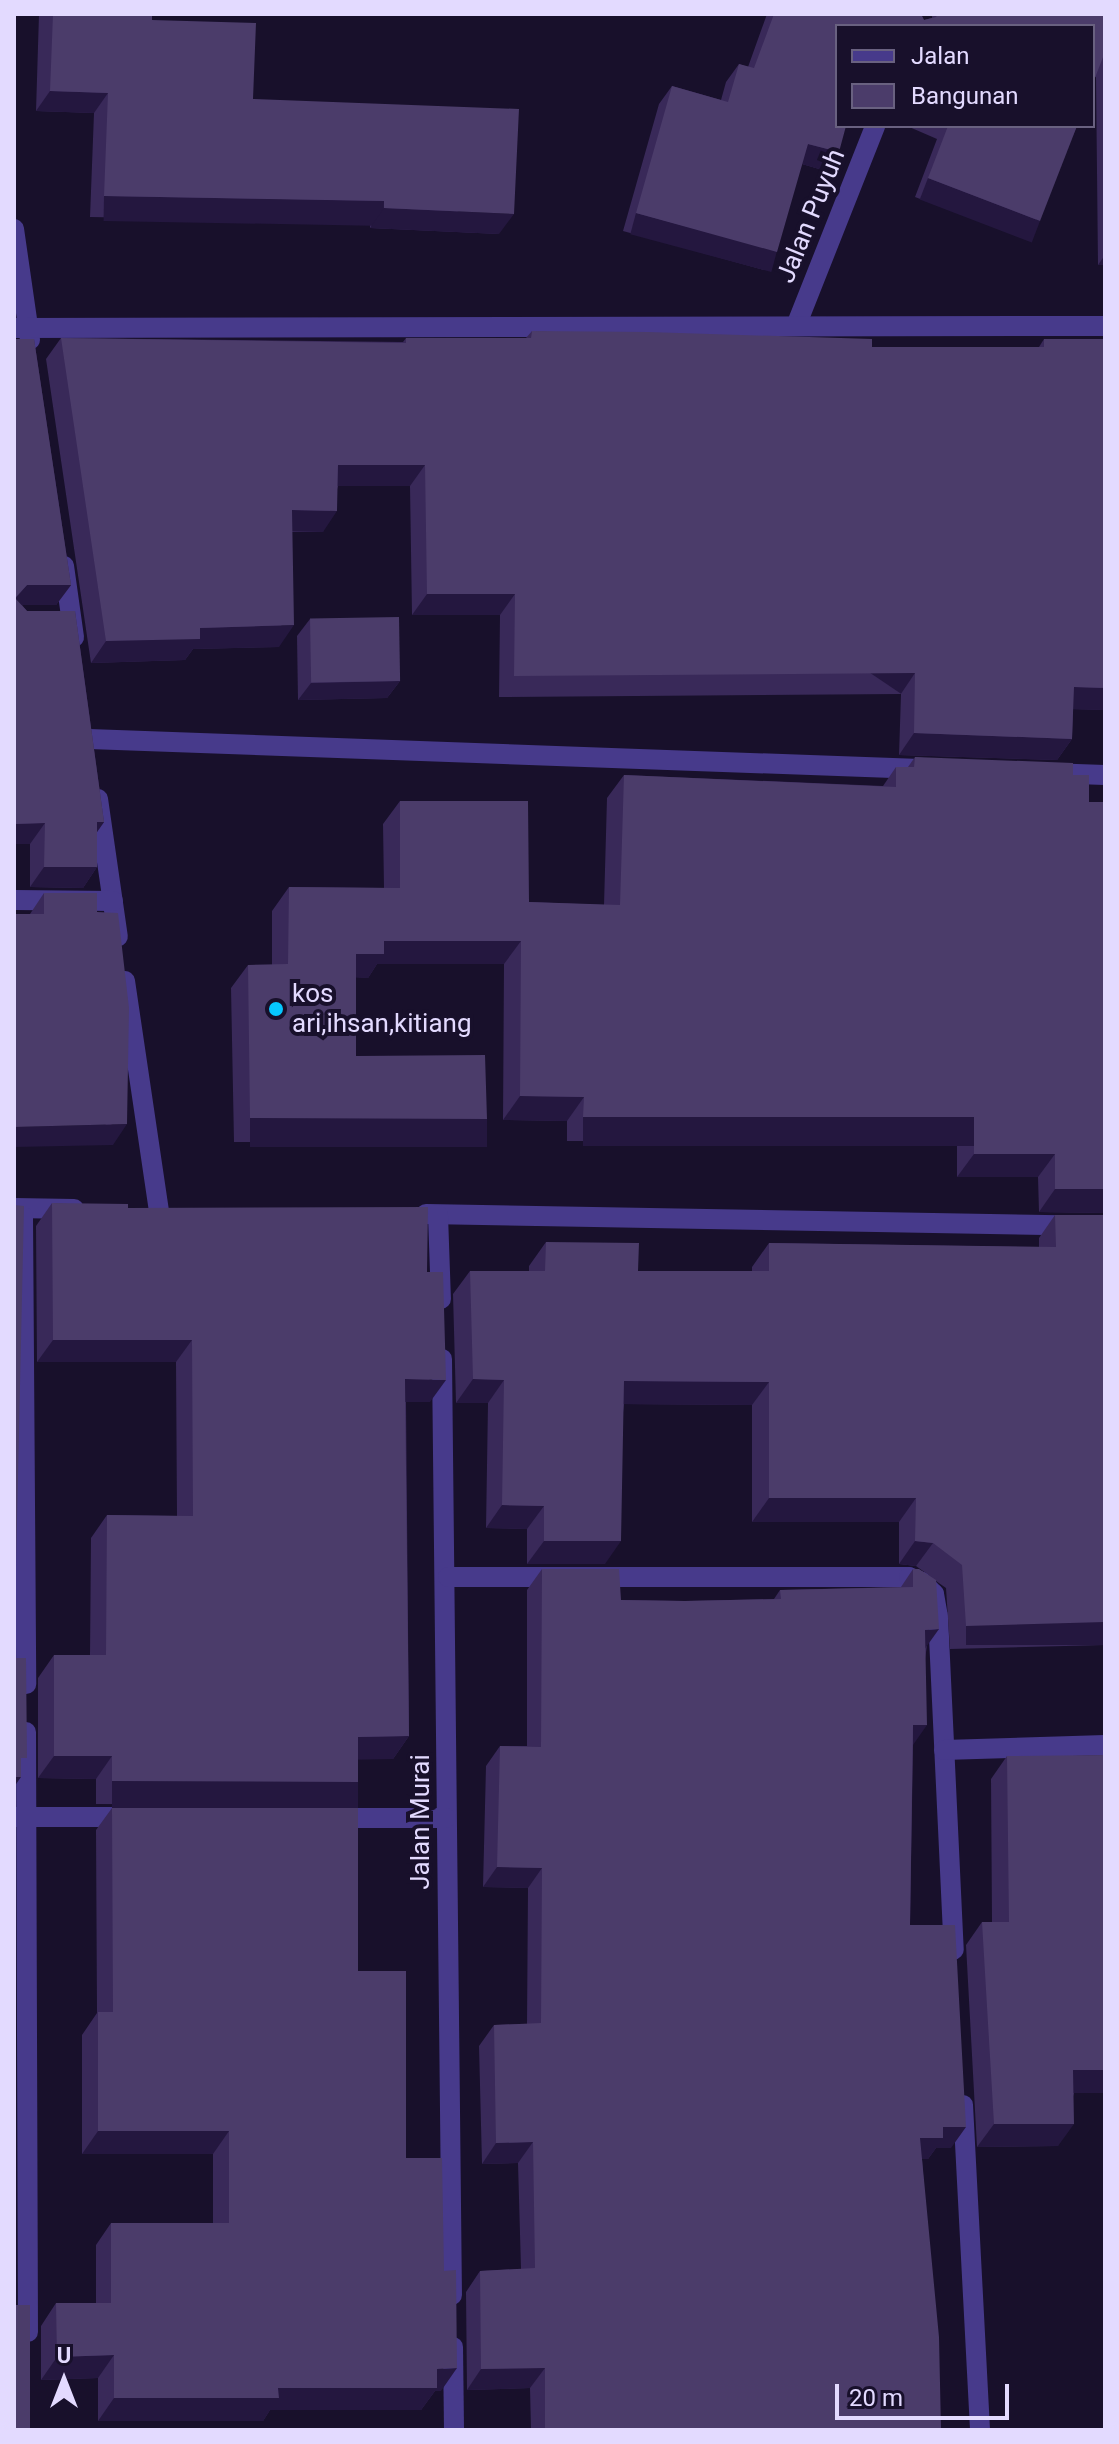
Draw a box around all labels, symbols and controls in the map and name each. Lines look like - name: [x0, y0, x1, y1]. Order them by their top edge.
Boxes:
- legend: [835, 24, 1095, 128]
- text: Jalan: [911, 42, 969, 70]
- text: Bangunan: [911, 82, 1019, 110]
- street label: Jalan Puyuh: [770, 145, 852, 287]
- place label: kos ari,ihsan,kitiang: [292, 978, 471, 1040]
- marker: kos ari,ihsan,kitiang: [267, 1000, 285, 1018]
- street label: Jalan Murai: [405, 1754, 437, 1890]
- north arrow: [24, 2340, 104, 2420]
- text: U: [57, 2343, 71, 2368]
- scale bar: [839, 2368, 1013, 2418]
- text: 20 m: [849, 2384, 903, 2412]

